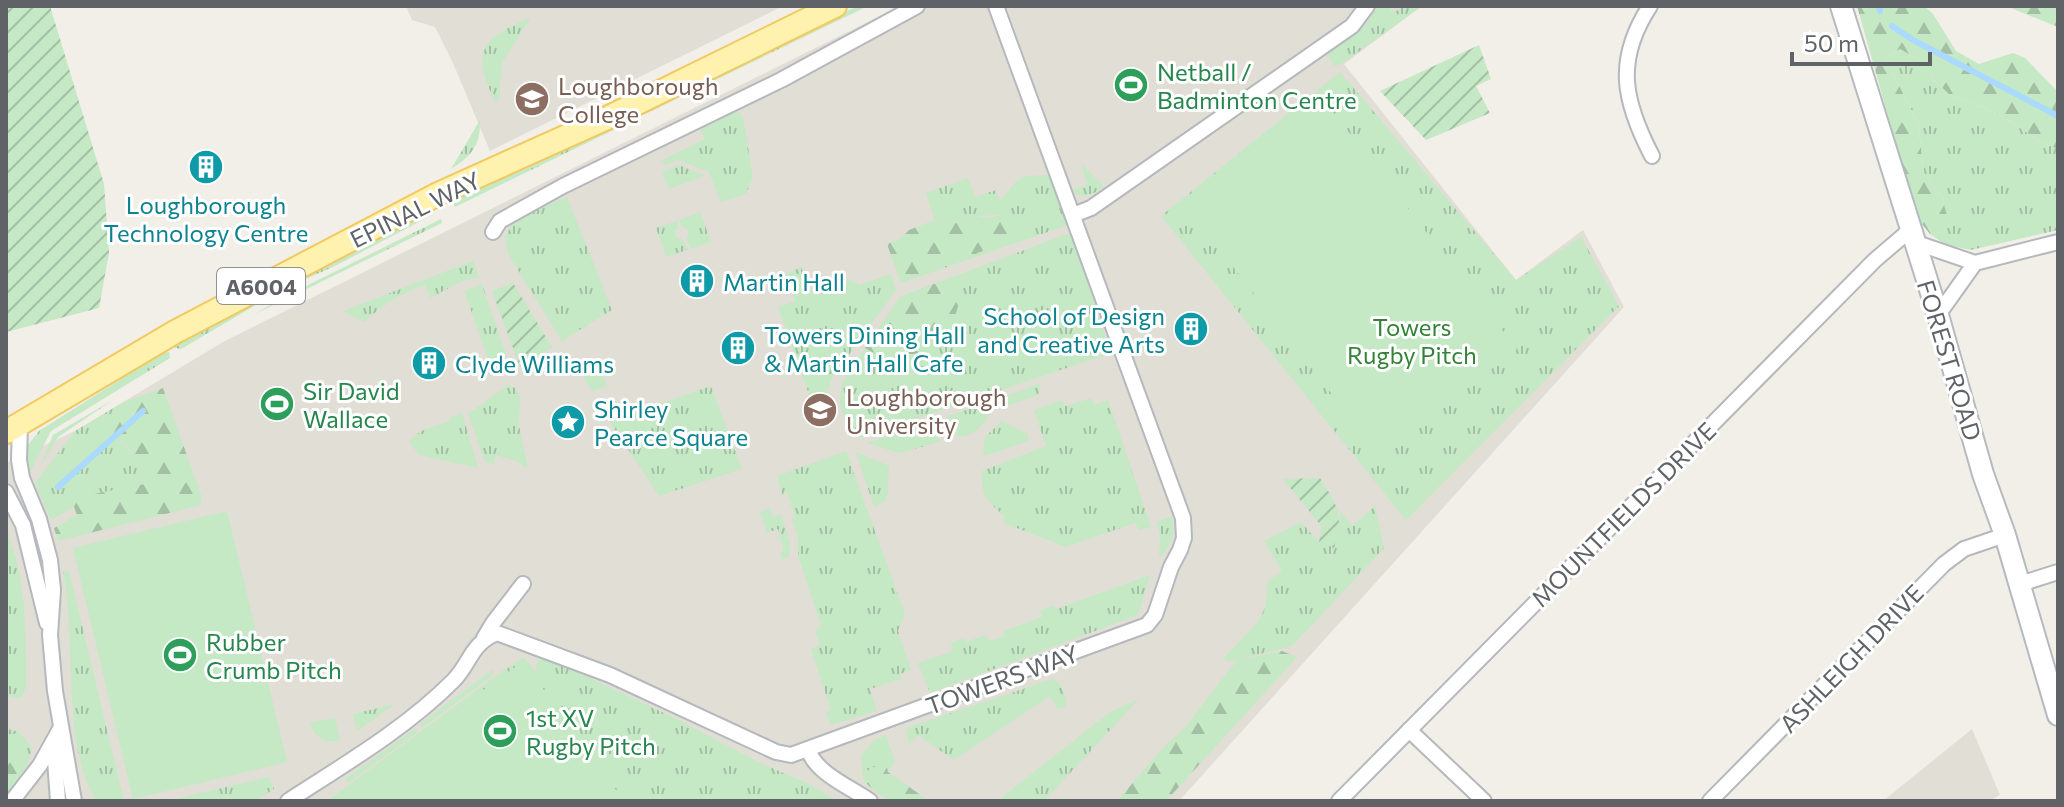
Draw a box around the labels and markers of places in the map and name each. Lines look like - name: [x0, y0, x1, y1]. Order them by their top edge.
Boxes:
- place label: Netball / Badminton Centre: [1157, 57, 1357, 114]
- sports icon: Netball / Badminton Centre: [1112, 66, 1150, 104]
- place label: Loughborough College: [558, 71, 718, 128]
- school or university icon: Loughborough College: [513, 80, 551, 118]
- building icon: Loughborough Technology Centre: [187, 148, 225, 186]
- place label: Loughborough Technology Centre: [104, 190, 308, 247]
- building icon: Martin Hall: [678, 262, 716, 300]
- place label: Martin Hall: [723, 267, 845, 296]
- place label: School of Design and Creative Arts: [977, 301, 1165, 358]
- building icon: School of Design and Creative Arts: [1172, 310, 1210, 348]
- place label: Towers Dining Hall & Martin Hall Cafe: [764, 320, 965, 377]
- building icon: Towers Dining Hall & Martin Hall Cafe: [719, 329, 757, 367]
- building icon: Clyde Williams: [410, 344, 448, 382]
- place label: Clyde Williams: [455, 349, 614, 378]
- place label: Sir David Wallace: [303, 376, 400, 433]
- place label: Loughborough University: [846, 382, 1006, 439]
- sports icon: Sir David Wallace: [258, 385, 296, 423]
- school or university icon: Loughborough University: [801, 391, 839, 429]
- place label: Shirley Pearce Square: [594, 394, 748, 451]
- place icon: Shirley Pearce Square: [549, 403, 587, 441]
- place label: Rubber Crumb Pitch: [206, 627, 342, 684]
- sports icon: Rubber Crumb Pitch: [161, 636, 199, 674]
- place label: 1st XV Rugby Pitch: [526, 703, 656, 760]
- sports icon: 1st XV Rugby Pitch: [481, 712, 519, 750]

